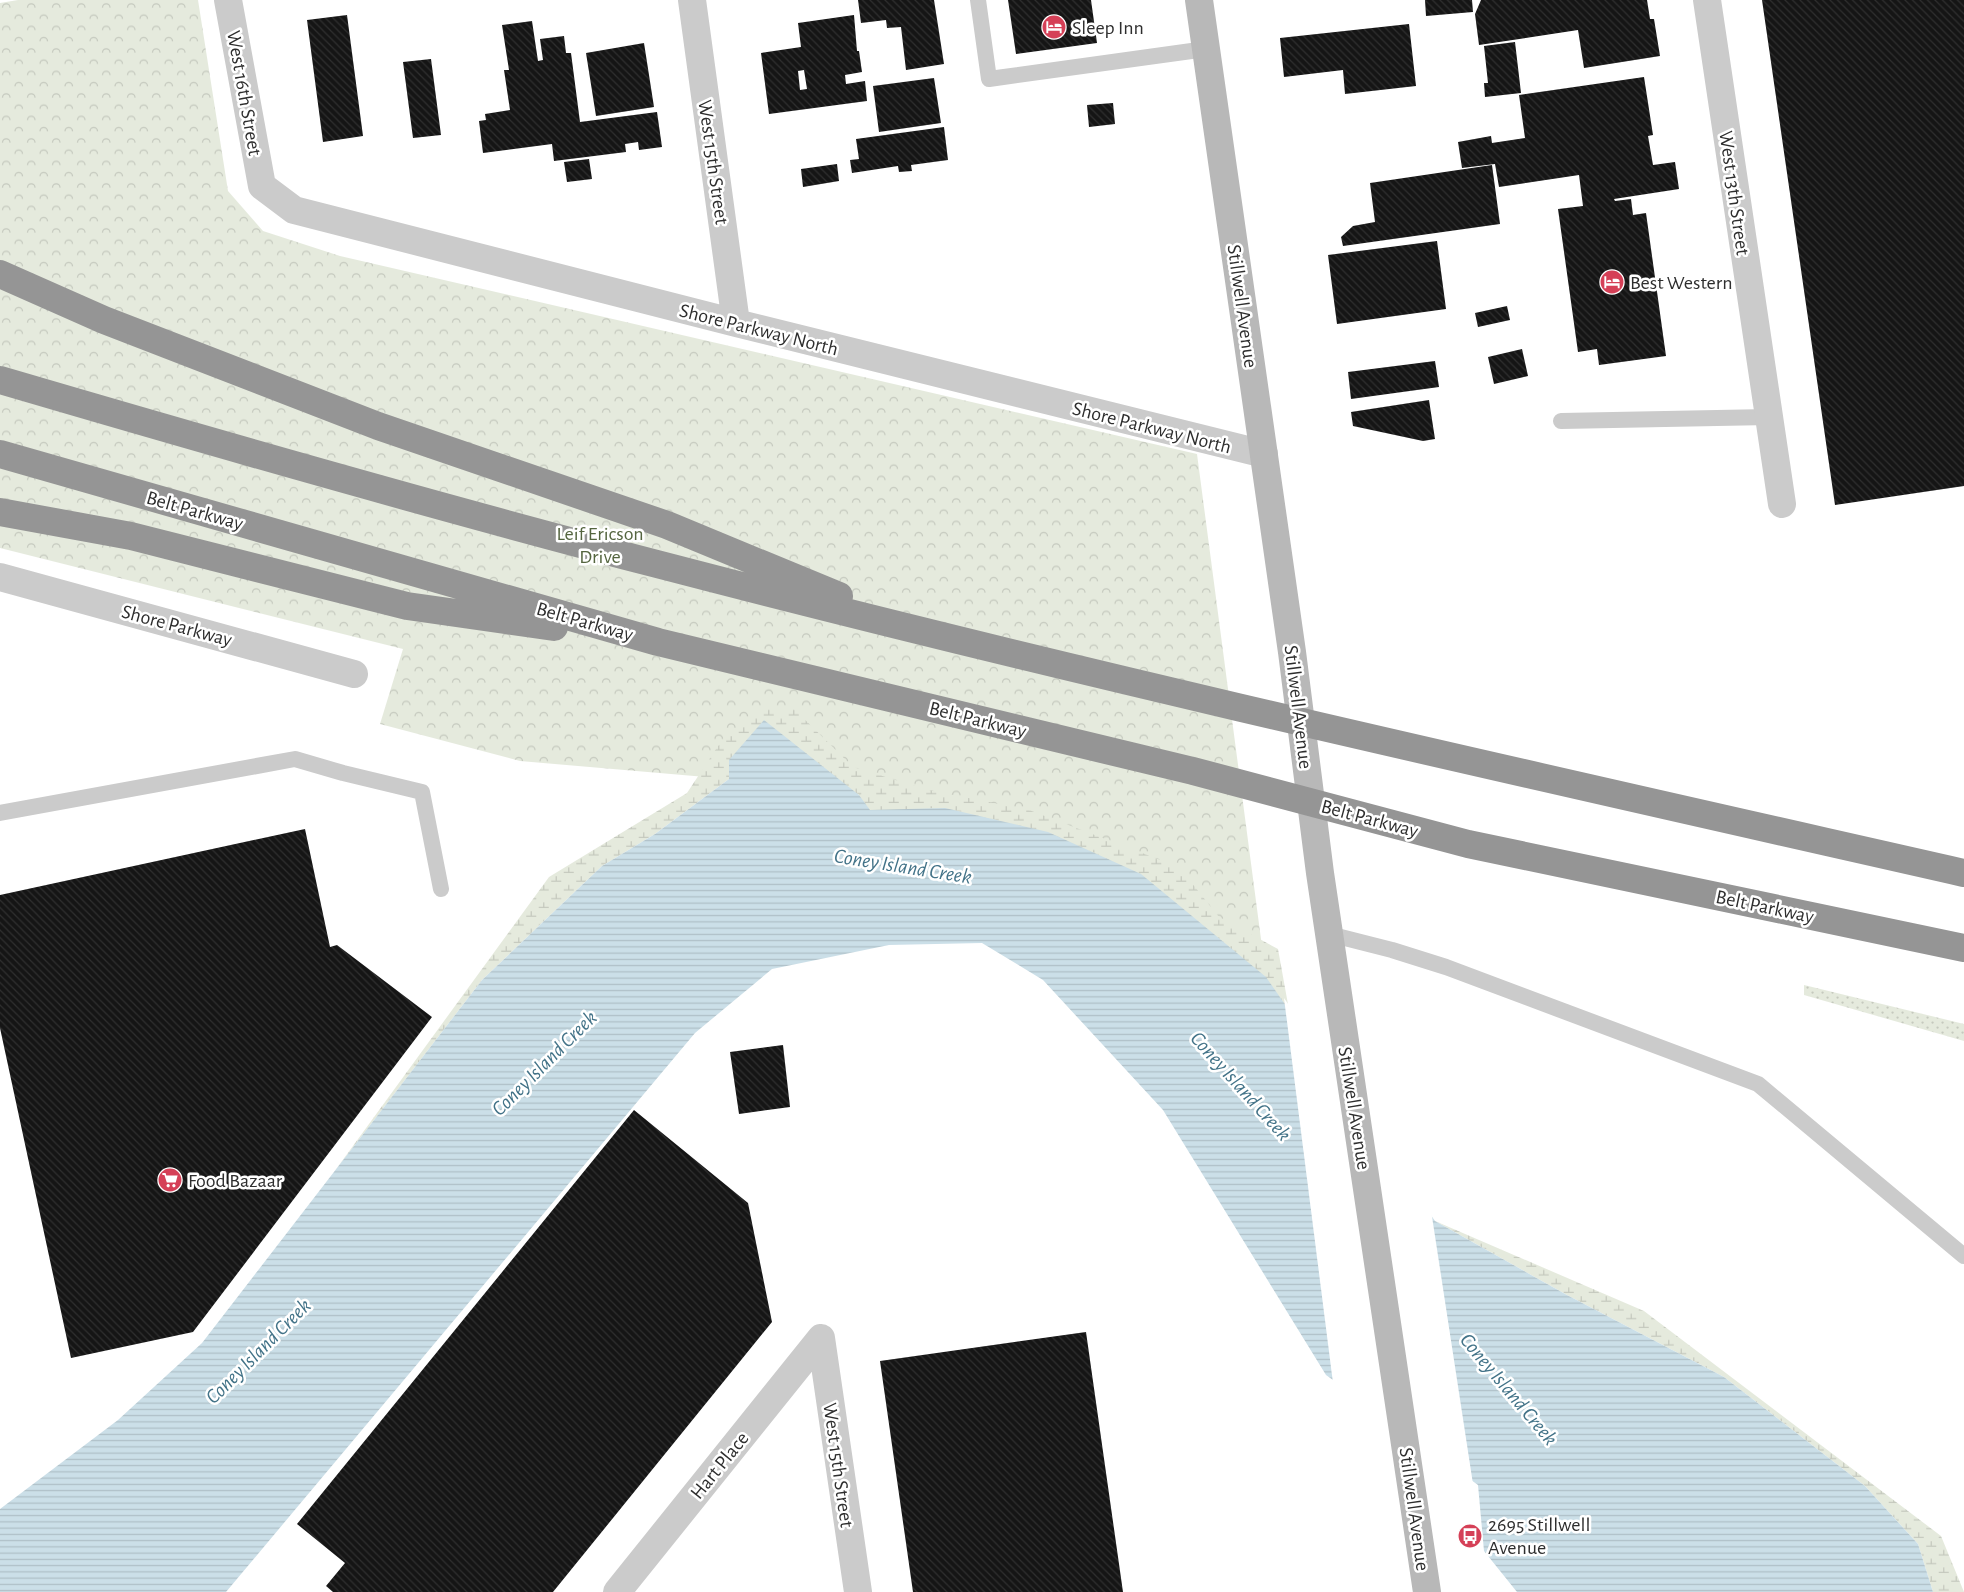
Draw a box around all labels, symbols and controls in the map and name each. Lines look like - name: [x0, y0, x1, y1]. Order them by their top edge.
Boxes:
- hotel icon: Sleep Inn: [1041, 14, 1067, 40]
- place label: Sleep Inn: [1072, 18, 1144, 38]
- street label: West 16th Street: [223, 29, 265, 158]
- street label: West 15th Street: [694, 99, 732, 226]
- street label: West 13th Street: [1715, 130, 1753, 257]
- street label: Stillwell Avenue: [1223, 243, 1261, 369]
- hotel icon: Best Western: [1599, 269, 1625, 295]
- place label: Best Western: [1630, 273, 1733, 293]
- street label: Shore Parkway North: [677, 301, 840, 359]
- street label: Shore Parkway North: [1070, 399, 1233, 457]
- street label: Belt Parkway: [144, 488, 246, 534]
- park label: Leif Ericson Drive: [556, 524, 644, 567]
- street label: Belt Parkway: [534, 599, 636, 645]
- street label: Shore Parkway: [119, 602, 235, 650]
- street label: Stillwell Avenue: [1281, 644, 1316, 770]
- street label: Belt Parkway: [927, 698, 1029, 742]
- street label: Belt Parkway: [1319, 796, 1421, 842]
- water label: Coney Island Creek: [833, 845, 973, 888]
- street label: Belt Parkway: [1714, 887, 1816, 927]
- water label: Coney Island Creek: [488, 1007, 601, 1120]
- water label: Coney Island Creek: [1186, 1028, 1295, 1145]
- street label: Stillwell Avenue: [1334, 1045, 1374, 1171]
- supermarket icon: Food Bazaar: [157, 1167, 183, 1193]
- place label: Food Bazaar: [188, 1171, 283, 1191]
- water label: Coney Island Creek: [202, 1295, 315, 1408]
- water label: Coney Island Creek: [1456, 1329, 1561, 1449]
- street label: West 15th Street: [819, 1402, 857, 1529]
- street label: Hart Place: [687, 1428, 753, 1503]
- street label: Stillwell Avenue: [1395, 1446, 1433, 1572]
- place label: 2695 Stillwell Avenue: [1488, 1515, 1590, 1558]
- bus stop icon: 2695 Stillwell Avenue: [1457, 1523, 1483, 1549]

